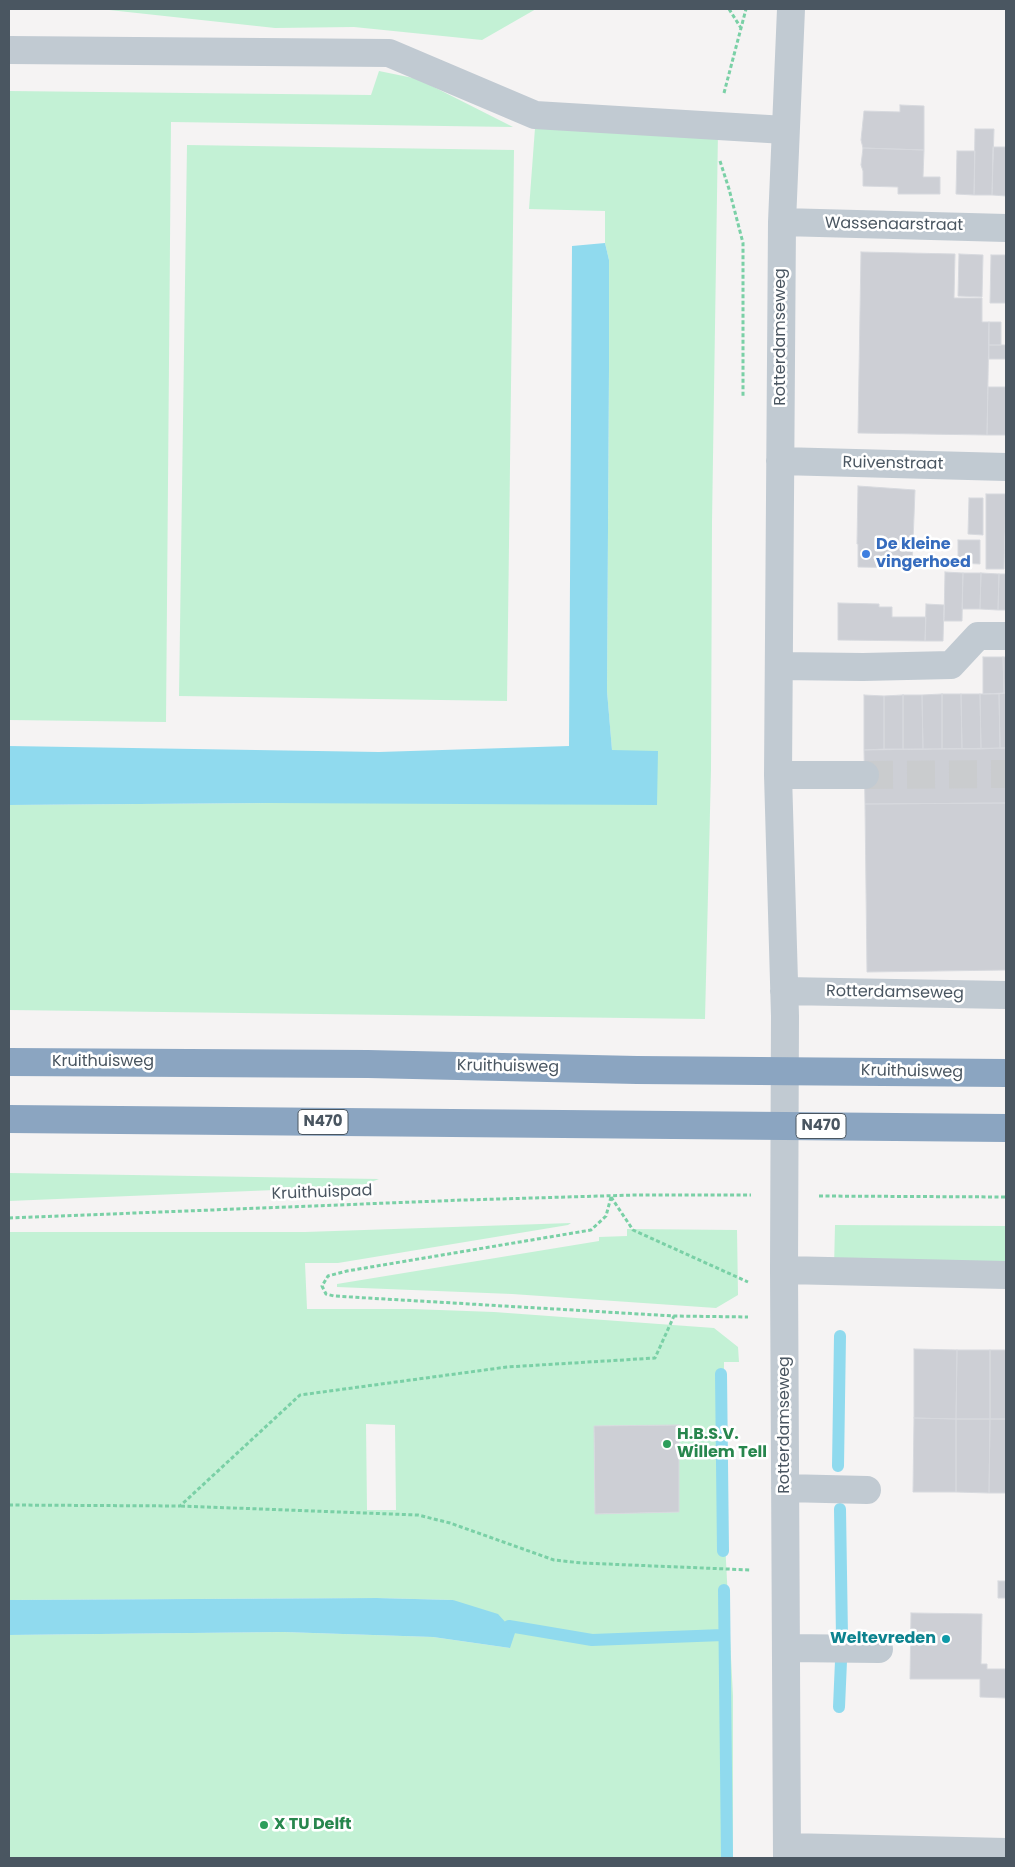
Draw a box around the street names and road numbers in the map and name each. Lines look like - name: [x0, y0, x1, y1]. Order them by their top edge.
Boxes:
- street label: Wassenaarstraat: [825, 214, 963, 236]
- street label: Rotterdamseweg: [771, 268, 791, 406]
- street label: Ruivenstraat: [843, 454, 943, 474]
- street label: Rotterdamseweg: [826, 982, 964, 1004]
- street label: Kruithuisweg: [52, 1052, 154, 1072]
- street label: Kruithuisweg: [457, 1057, 559, 1077]
- street label: Kruithuisweg: [861, 1062, 963, 1082]
- road number: N470: [298, 1110, 348, 1134]
- road number: N470: [796, 1114, 846, 1138]
- street label: Kruithuispad: [271, 1182, 373, 1204]
- street label: Rotterdamseweg: [775, 1356, 795, 1494]

